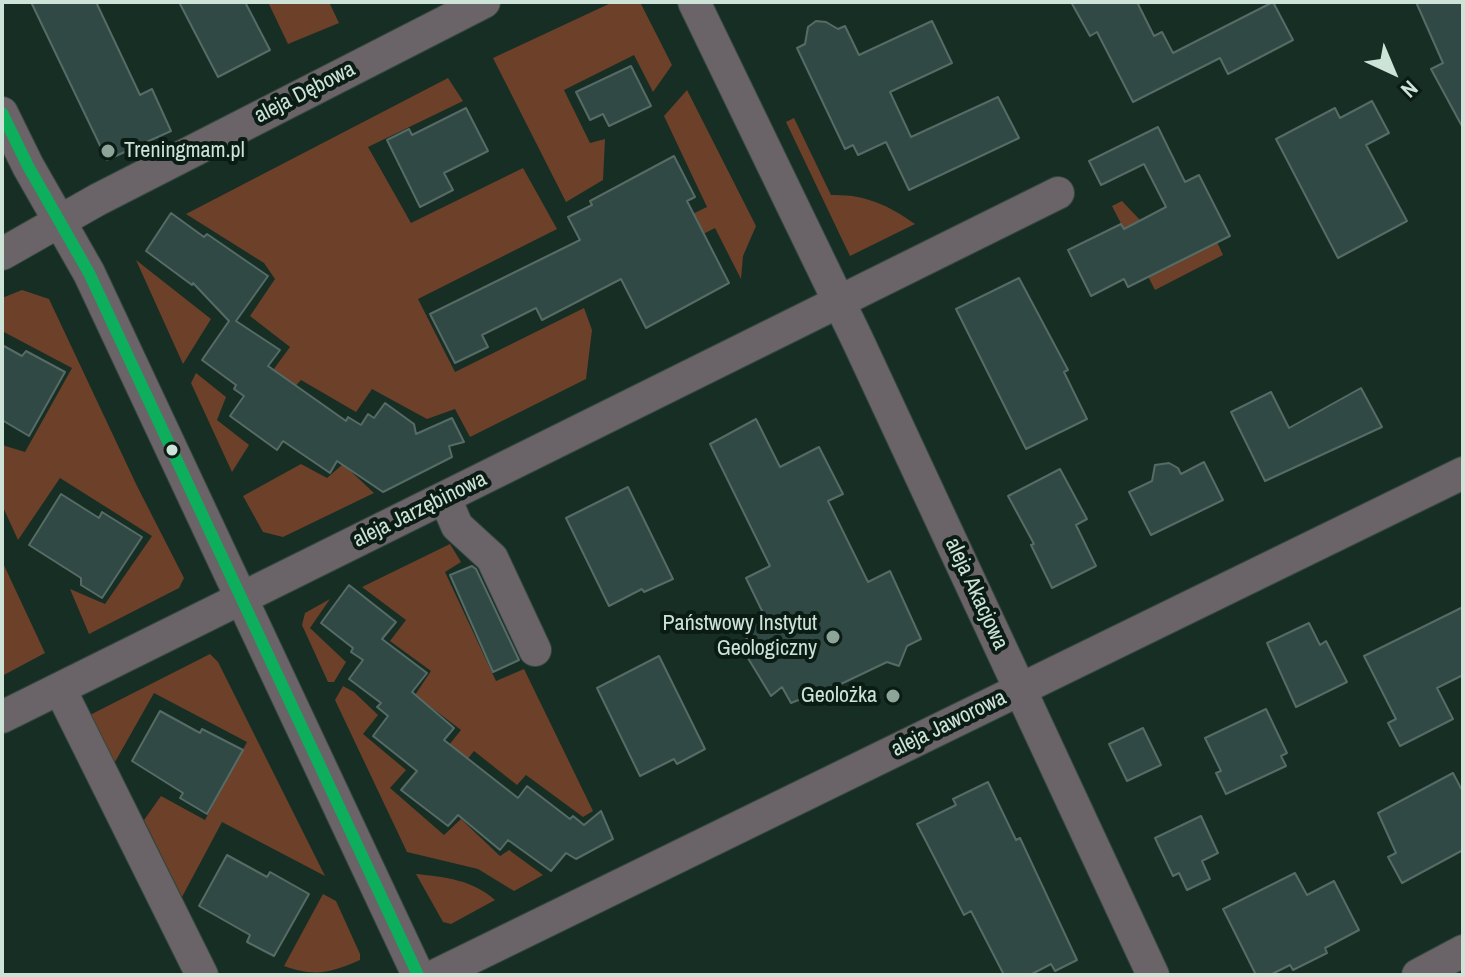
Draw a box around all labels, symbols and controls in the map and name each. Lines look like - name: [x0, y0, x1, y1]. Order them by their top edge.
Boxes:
- north arrow: [1353, 32, 1433, 112]
- street label: aleja Dębowa: [250, 56, 360, 130]
- text: N: [1395, 74, 1425, 105]
- place label: Treningmam.pl: [124, 138, 245, 164]
- marker: Treningmam.pl: [99, 142, 117, 160]
- unlabelled marker: [164, 442, 180, 458]
- street label: aleja Jarzębinowa: [349, 466, 491, 554]
- street label: aleja Akacjowa: [939, 534, 1013, 654]
- place label: Państwowy Instytut Geologiczny: [663, 611, 817, 662]
- marker: Państwowy Instytut Geologiczny: [824, 628, 842, 646]
- place label: Geolożka: [801, 683, 877, 709]
- street label: aleja Jaworowa: [887, 685, 1011, 763]
- marker: Geolożka: [884, 687, 902, 705]

